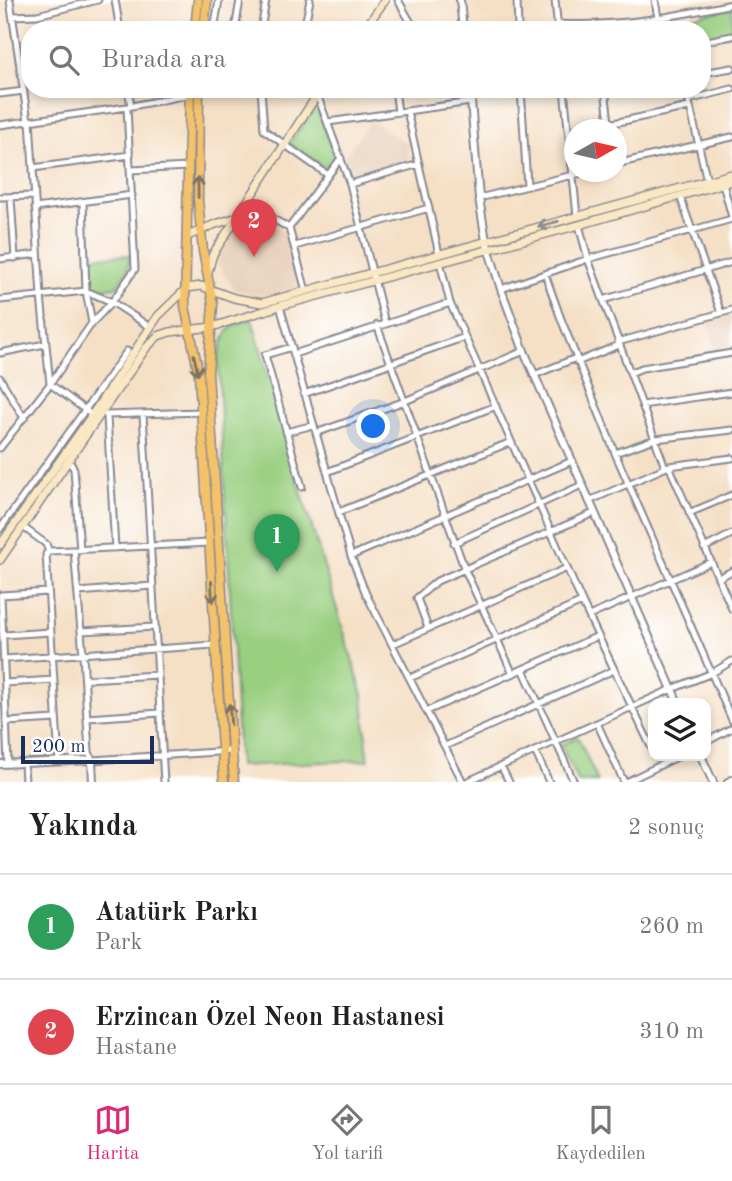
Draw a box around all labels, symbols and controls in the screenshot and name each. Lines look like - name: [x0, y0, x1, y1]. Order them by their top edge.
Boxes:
- search box: [21, 21, 711, 98]
- icon: search: [45, 41, 83, 79]
- text: Burada ara: [101, 47, 226, 73]
- north arrow: [564, 119, 627, 182]
- one-way arrow: [191, 176, 205, 199]
- pin: 2: [231, 199, 277, 257]
- one-way arrow: [537, 218, 560, 231]
- one-way arrow: [190, 353, 203, 376]
- your location: [356, 409, 390, 443]
- pin: 1: [254, 514, 300, 572]
- one-way arrow: [206, 580, 219, 602]
- map controls: [648, 698, 711, 761]
- button: layers: [648, 698, 711, 761]
- one-way arrow: [223, 703, 236, 726]
- scale bar: [21, 733, 154, 765]
- text: 200 m: [32, 738, 85, 757]
- text: Yakında: [28, 812, 137, 842]
- text: 2 sonuç: [628, 816, 704, 839]
- text: Atatürk Parkı: [95, 900, 258, 926]
- text: 1: [44, 915, 58, 938]
- text: 260 m: [639, 915, 704, 938]
- text: Park: [95, 931, 142, 954]
- text: Erzincan Özel Neon Hastanesi: [95, 1005, 445, 1031]
- text: 2: [44, 1020, 58, 1043]
- text: 310 m: [639, 1020, 704, 1043]
- text: Hastane: [95, 1036, 177, 1059]
- tab: Harita: [86, 1101, 139, 1166]
- tab: Yol tarifi: [312, 1101, 383, 1166]
- tab: Kaydedilen: [555, 1101, 646, 1166]

